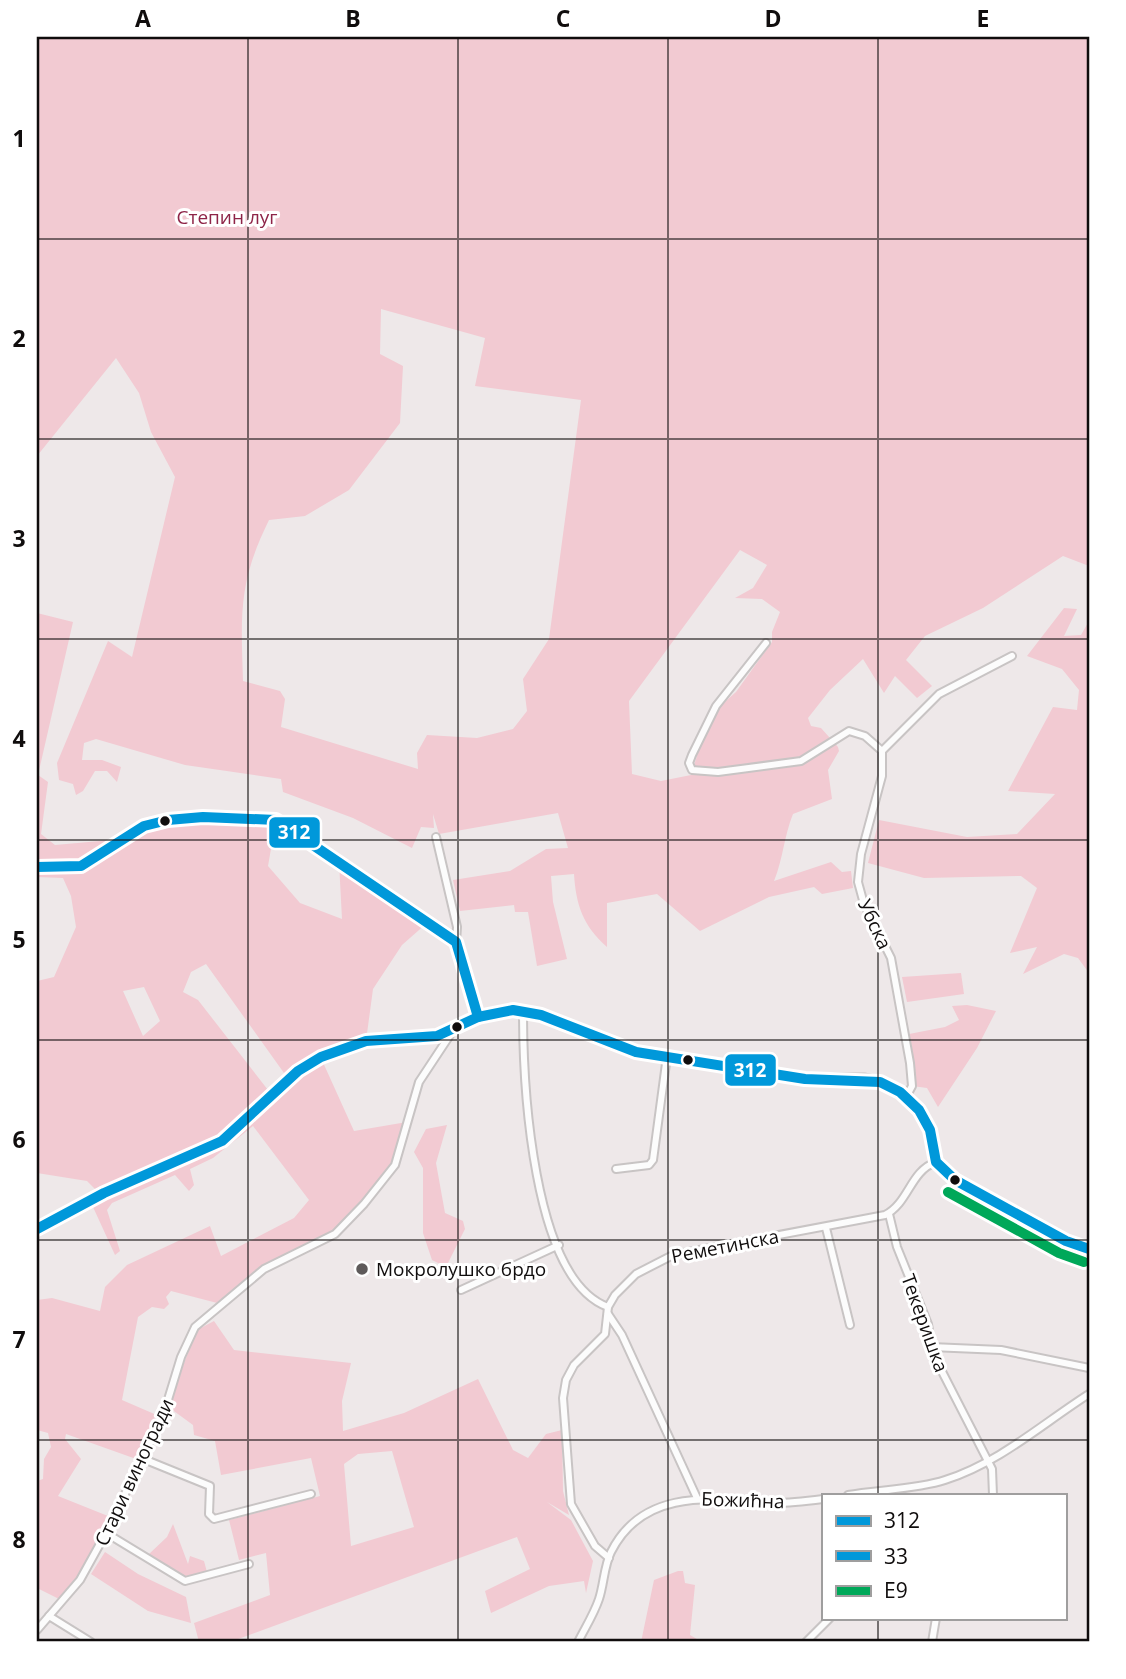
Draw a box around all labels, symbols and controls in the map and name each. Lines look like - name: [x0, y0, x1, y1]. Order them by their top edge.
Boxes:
- text: A: [135, 2, 151, 34]
- text: B: [345, 2, 361, 34]
- text: C: [556, 2, 570, 34]
- text: D: [764, 2, 782, 34]
- text: E: [977, 2, 989, 34]
- text: 1: [12, 122, 26, 154]
- park label: Степин луг: [177, 204, 277, 230]
- text: 2: [12, 322, 26, 354]
- text: 3: [12, 522, 26, 554]
- text: 4: [12, 722, 26, 754]
- unlabelled marker: [158, 814, 172, 828]
- line badge: 312: [268, 816, 321, 849]
- text: 312: [278, 819, 310, 845]
- street label: Убска: [852, 895, 898, 953]
- text: 5: [12, 923, 26, 955]
- unlabelled marker: [450, 1020, 464, 1034]
- unlabelled marker: [681, 1053, 695, 1067]
- line badge: 312: [724, 1053, 777, 1087]
- text: 312: [734, 1057, 766, 1083]
- text: 6: [12, 1123, 26, 1155]
- unlabelled marker: [948, 1173, 962, 1187]
- street label: Реметинска: [669, 1223, 781, 1269]
- place label: Мокролушко брдо: [376, 1256, 546, 1282]
- marker: Мокролушко брдо: [354, 1261, 370, 1277]
- street label: Текеришка: [895, 1270, 955, 1376]
- text: 7: [12, 1323, 26, 1355]
- street label: Стари виногради: [88, 1394, 180, 1550]
- street label: Божићна: [701, 1486, 785, 1514]
- legend: [822, 1494, 1066, 1620]
- text: 312: [884, 1506, 920, 1534]
- text: 8: [12, 1523, 26, 1555]
- text: 33: [884, 1542, 908, 1570]
- text: E9: [884, 1576, 908, 1604]

